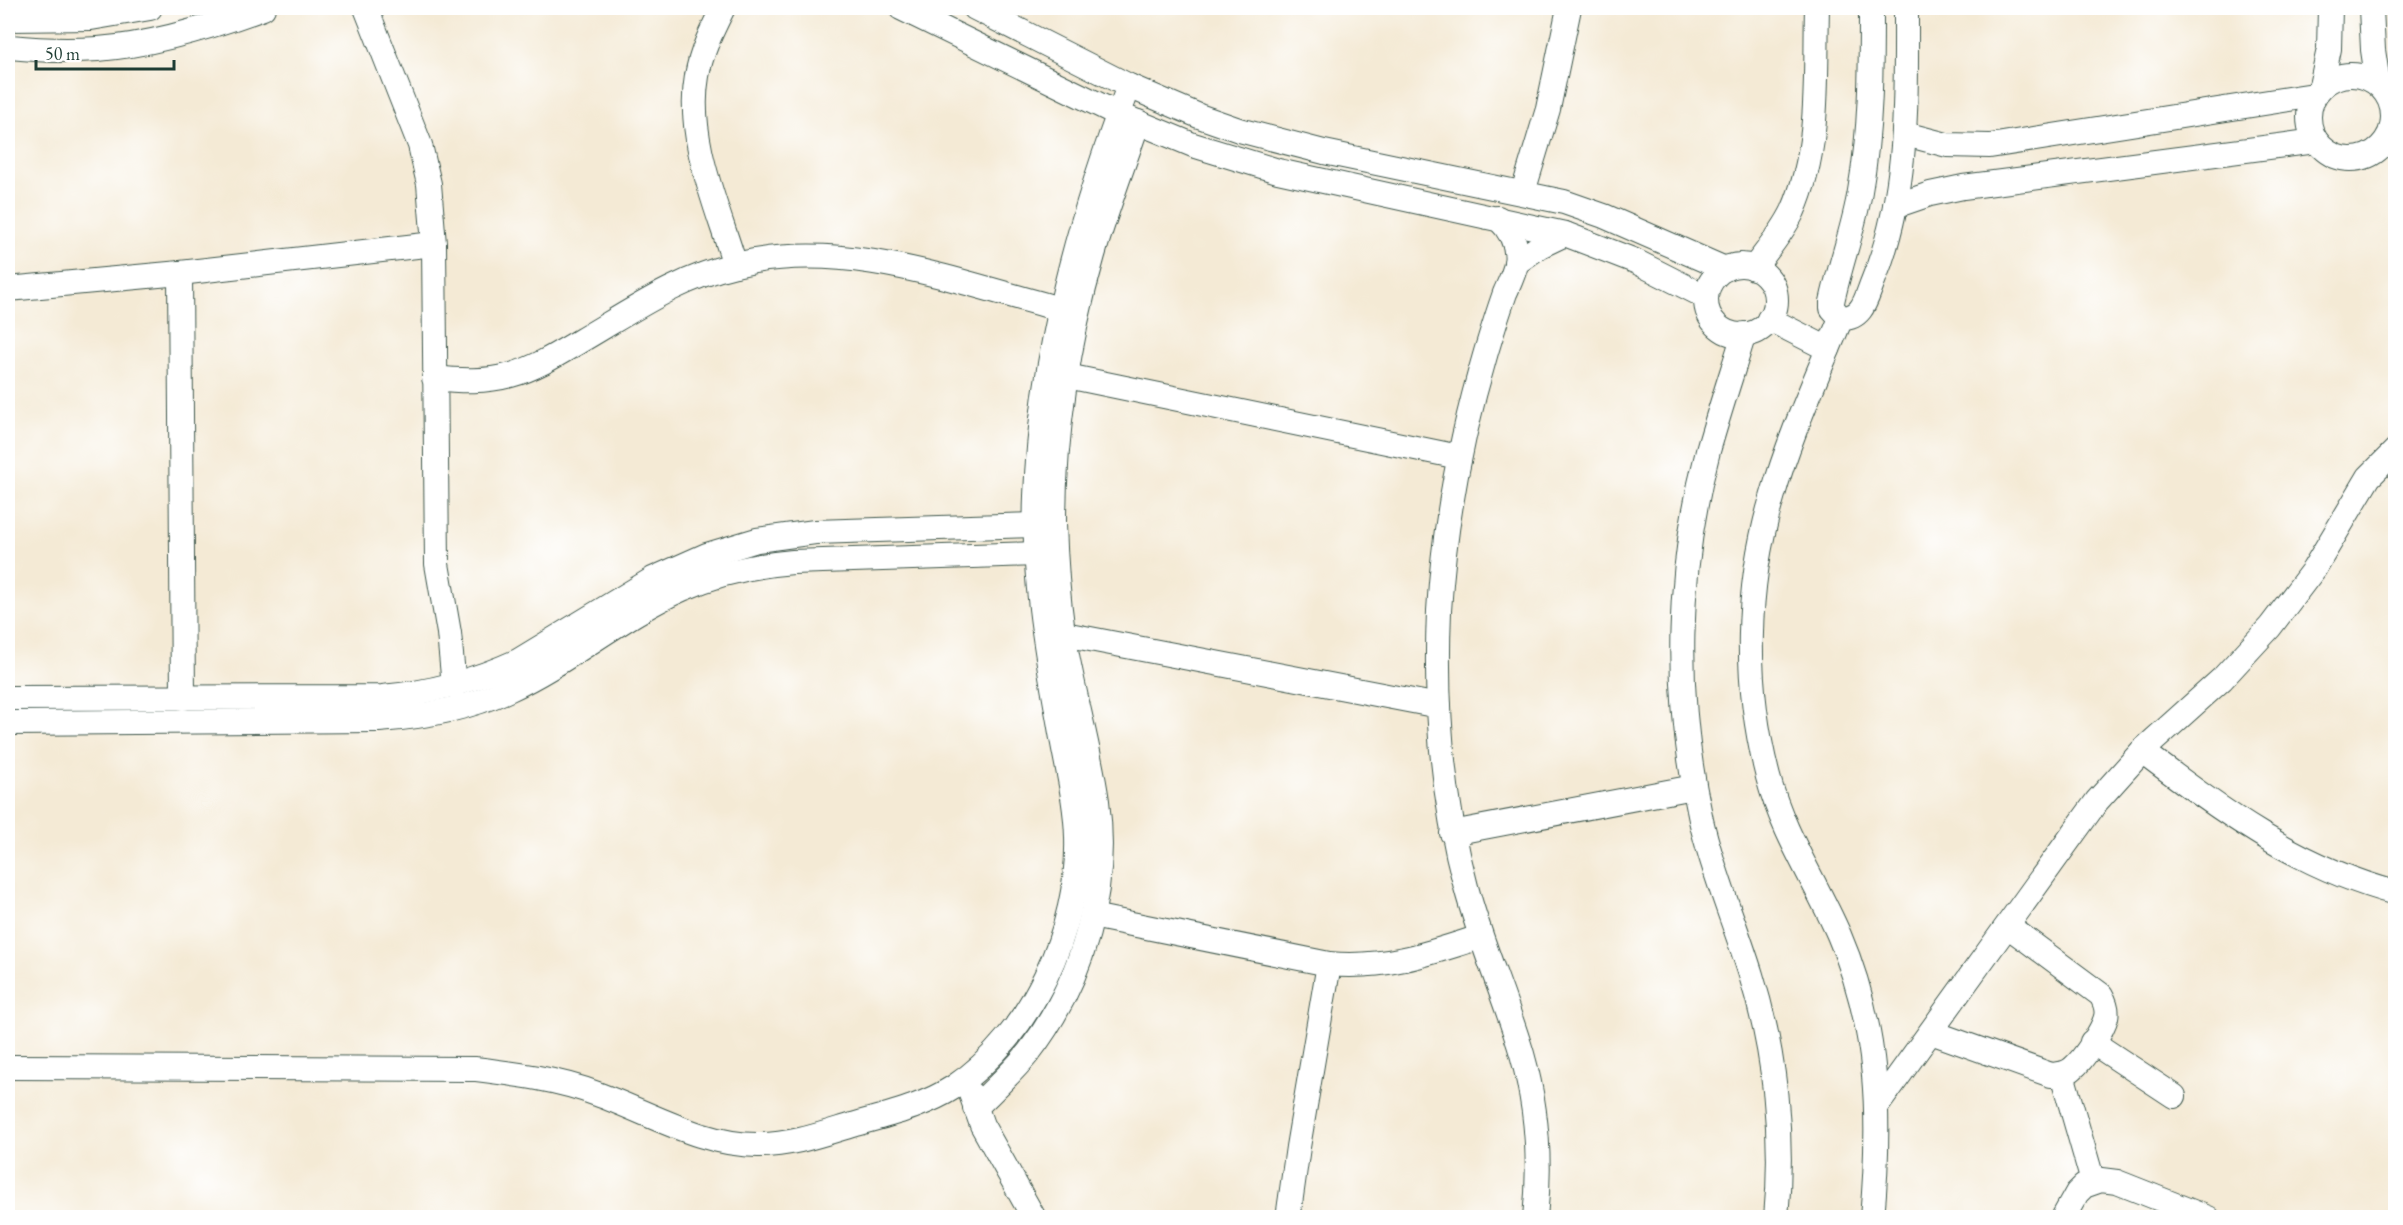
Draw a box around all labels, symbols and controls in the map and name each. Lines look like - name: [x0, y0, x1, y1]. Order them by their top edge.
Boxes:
- scale bar: [36, 33, 174, 71]
- text: 50 m: [45, 42, 80, 65]

